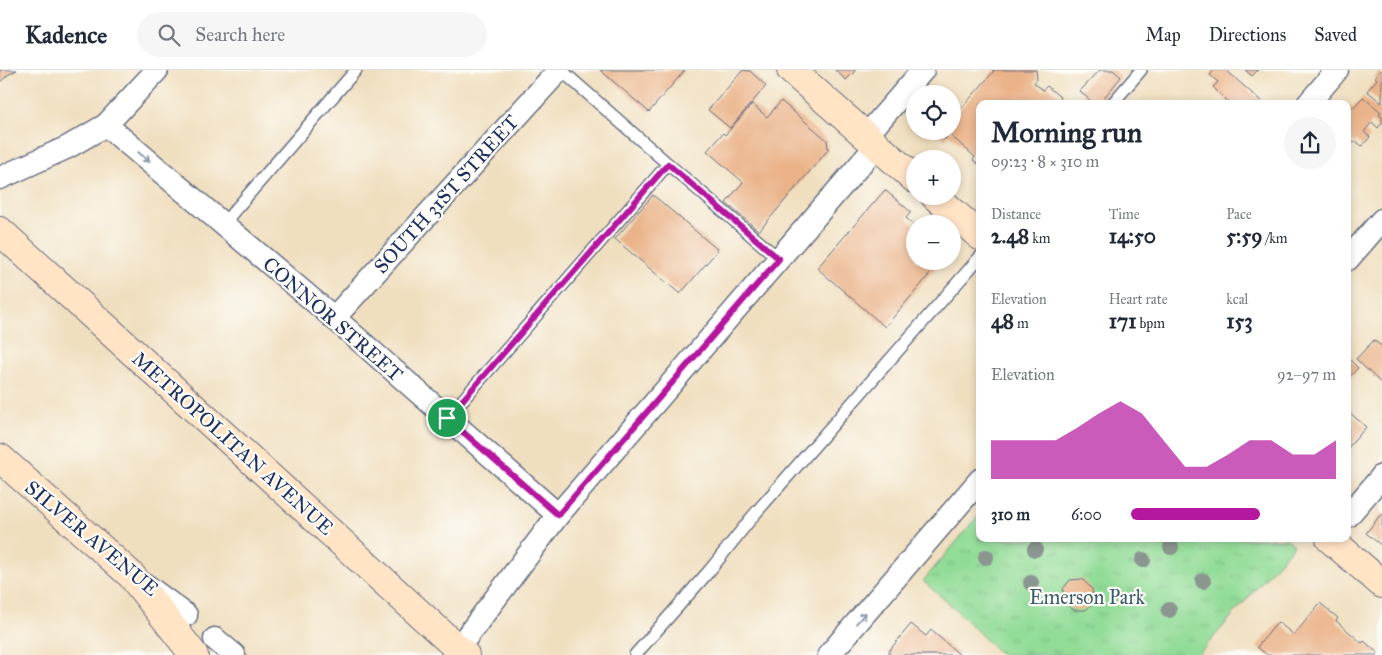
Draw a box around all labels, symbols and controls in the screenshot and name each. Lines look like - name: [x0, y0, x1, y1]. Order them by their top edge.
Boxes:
- search box: [137, 12, 487, 57]
- text: Kadence: [25, 20, 107, 50]
- icon: search: [155, 21, 183, 49]
- text: Search here: [195, 23, 285, 46]
- text: Map: [1145, 24, 1181, 46]
- text: Directions: [1209, 24, 1286, 46]
- text: Saved: [1314, 24, 1357, 46]
- map controls: [906, 85, 961, 270]
- button: locate: [906, 85, 961, 140]
- street label: SOUTH 31ST STREET: [369, 110, 524, 278]
- text: Morning run: [991, 115, 1142, 150]
- button: share: [1284, 117, 1336, 169]
- button: +: [906, 150, 961, 205]
- one-way arrow: [137, 151, 150, 163]
- text: 09:23 · 8 × 310 m: [991, 152, 1099, 171]
- text: Distance: [991, 206, 1041, 223]
- text: Time: [1109, 206, 1140, 223]
- text: Pace: [1226, 206, 1252, 223]
- button: −: [906, 215, 961, 270]
- text: 2.48: [991, 223, 1029, 249]
- text: 14:50: [1109, 223, 1156, 249]
- text: 5:59: [1226, 223, 1262, 249]
- text: km: [1029, 230, 1051, 247]
- text: /km: [1262, 230, 1287, 247]
- street label: CONNOR STREET: [258, 252, 408, 386]
- text: Elevation: [991, 291, 1047, 308]
- text: Heart rate: [1109, 291, 1168, 308]
- text: kcal: [1226, 291, 1248, 308]
- text: 48: [991, 308, 1014, 334]
- text: 171: [1109, 308, 1136, 334]
- text: 153: [1226, 308, 1253, 334]
- text: m: [1014, 315, 1029, 332]
- text: bpm: [1136, 315, 1165, 332]
- street label: METROPOLITAN AVENUE: [127, 346, 339, 540]
- text: Elevation: [991, 365, 1055, 384]
- text: 92–97 m: [1277, 365, 1336, 384]
- pin: [426, 397, 468, 439]
- icon: arrive: [433, 404, 461, 432]
- street label: SILVER AVENUE: [20, 475, 164, 601]
- text: 310 m: [991, 505, 1030, 524]
- text: 6:00: [1071, 505, 1102, 524]
- park label: Emerson Park: [1029, 585, 1146, 609]
- one-way arrow: [855, 612, 866, 625]

